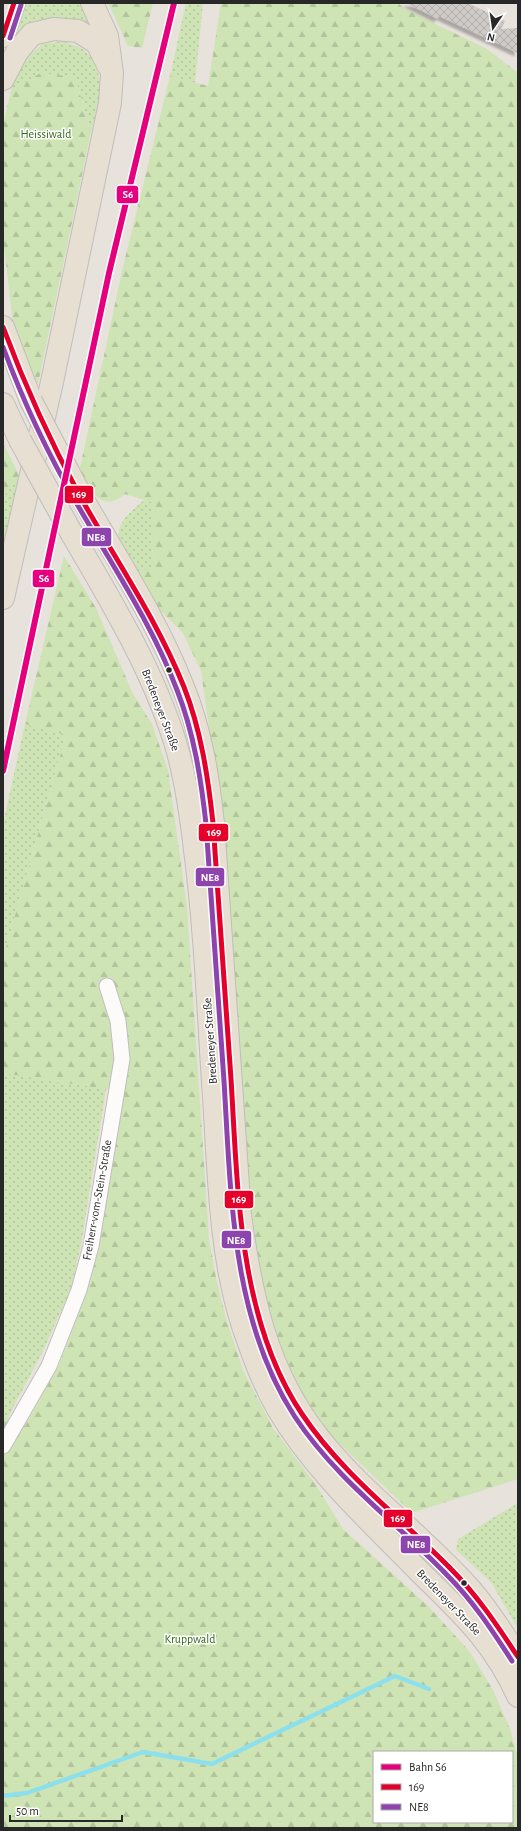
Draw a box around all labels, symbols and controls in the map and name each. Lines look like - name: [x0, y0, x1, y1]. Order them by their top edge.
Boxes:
- north arrow: [473, 8, 513, 48]
- text: N: [486, 31, 496, 43]
- park label: Heissiwald: [21, 128, 71, 140]
- line badge: S6: [116, 185, 139, 204]
- text: S6: [123, 189, 133, 200]
- line badge: 169: [64, 485, 94, 504]
- text: 169: [72, 489, 86, 500]
- line badge: NE8: [81, 527, 112, 547]
- text: NE8: [87, 532, 105, 543]
- line badge: S6: [32, 569, 55, 588]
- text: S6: [39, 573, 49, 584]
- unlabelled marker: [164, 665, 174, 675]
- street label: Bredeneyer Straße: [139, 667, 182, 753]
- line badge: 169: [198, 823, 229, 842]
- text: 169: [207, 827, 221, 838]
- line badge: NE8: [195, 867, 225, 887]
- text: NE8: [201, 872, 219, 883]
- street label: Bredeneyer Straße: [201, 997, 220, 1085]
- street label: Freiherr-vom-Stein-Straße: [80, 1139, 114, 1261]
- line badge: 169: [224, 1190, 254, 1209]
- text: 169: [232, 1194, 246, 1205]
- line badge: NE8: [221, 1230, 252, 1249]
- text: NE8: [227, 1235, 245, 1246]
- line badge: 169: [383, 1509, 413, 1528]
- text: 169: [391, 1513, 405, 1524]
- line badge: NE8: [400, 1535, 431, 1554]
- text: NE8: [407, 1539, 425, 1550]
- street label: Bredeneyer Straße: [414, 1567, 483, 1638]
- unlabelled marker: [459, 1578, 469, 1588]
- park label: Kruppwald: [164, 1633, 216, 1645]
- legend: [373, 1751, 513, 1823]
- text: Bahn S6: [409, 1761, 447, 1773]
- text: 169: [409, 1781, 425, 1793]
- scale bar: [10, 1797, 122, 1823]
- text: NE8: [409, 1801, 429, 1813]
- text: 50 m: [16, 1805, 39, 1817]

